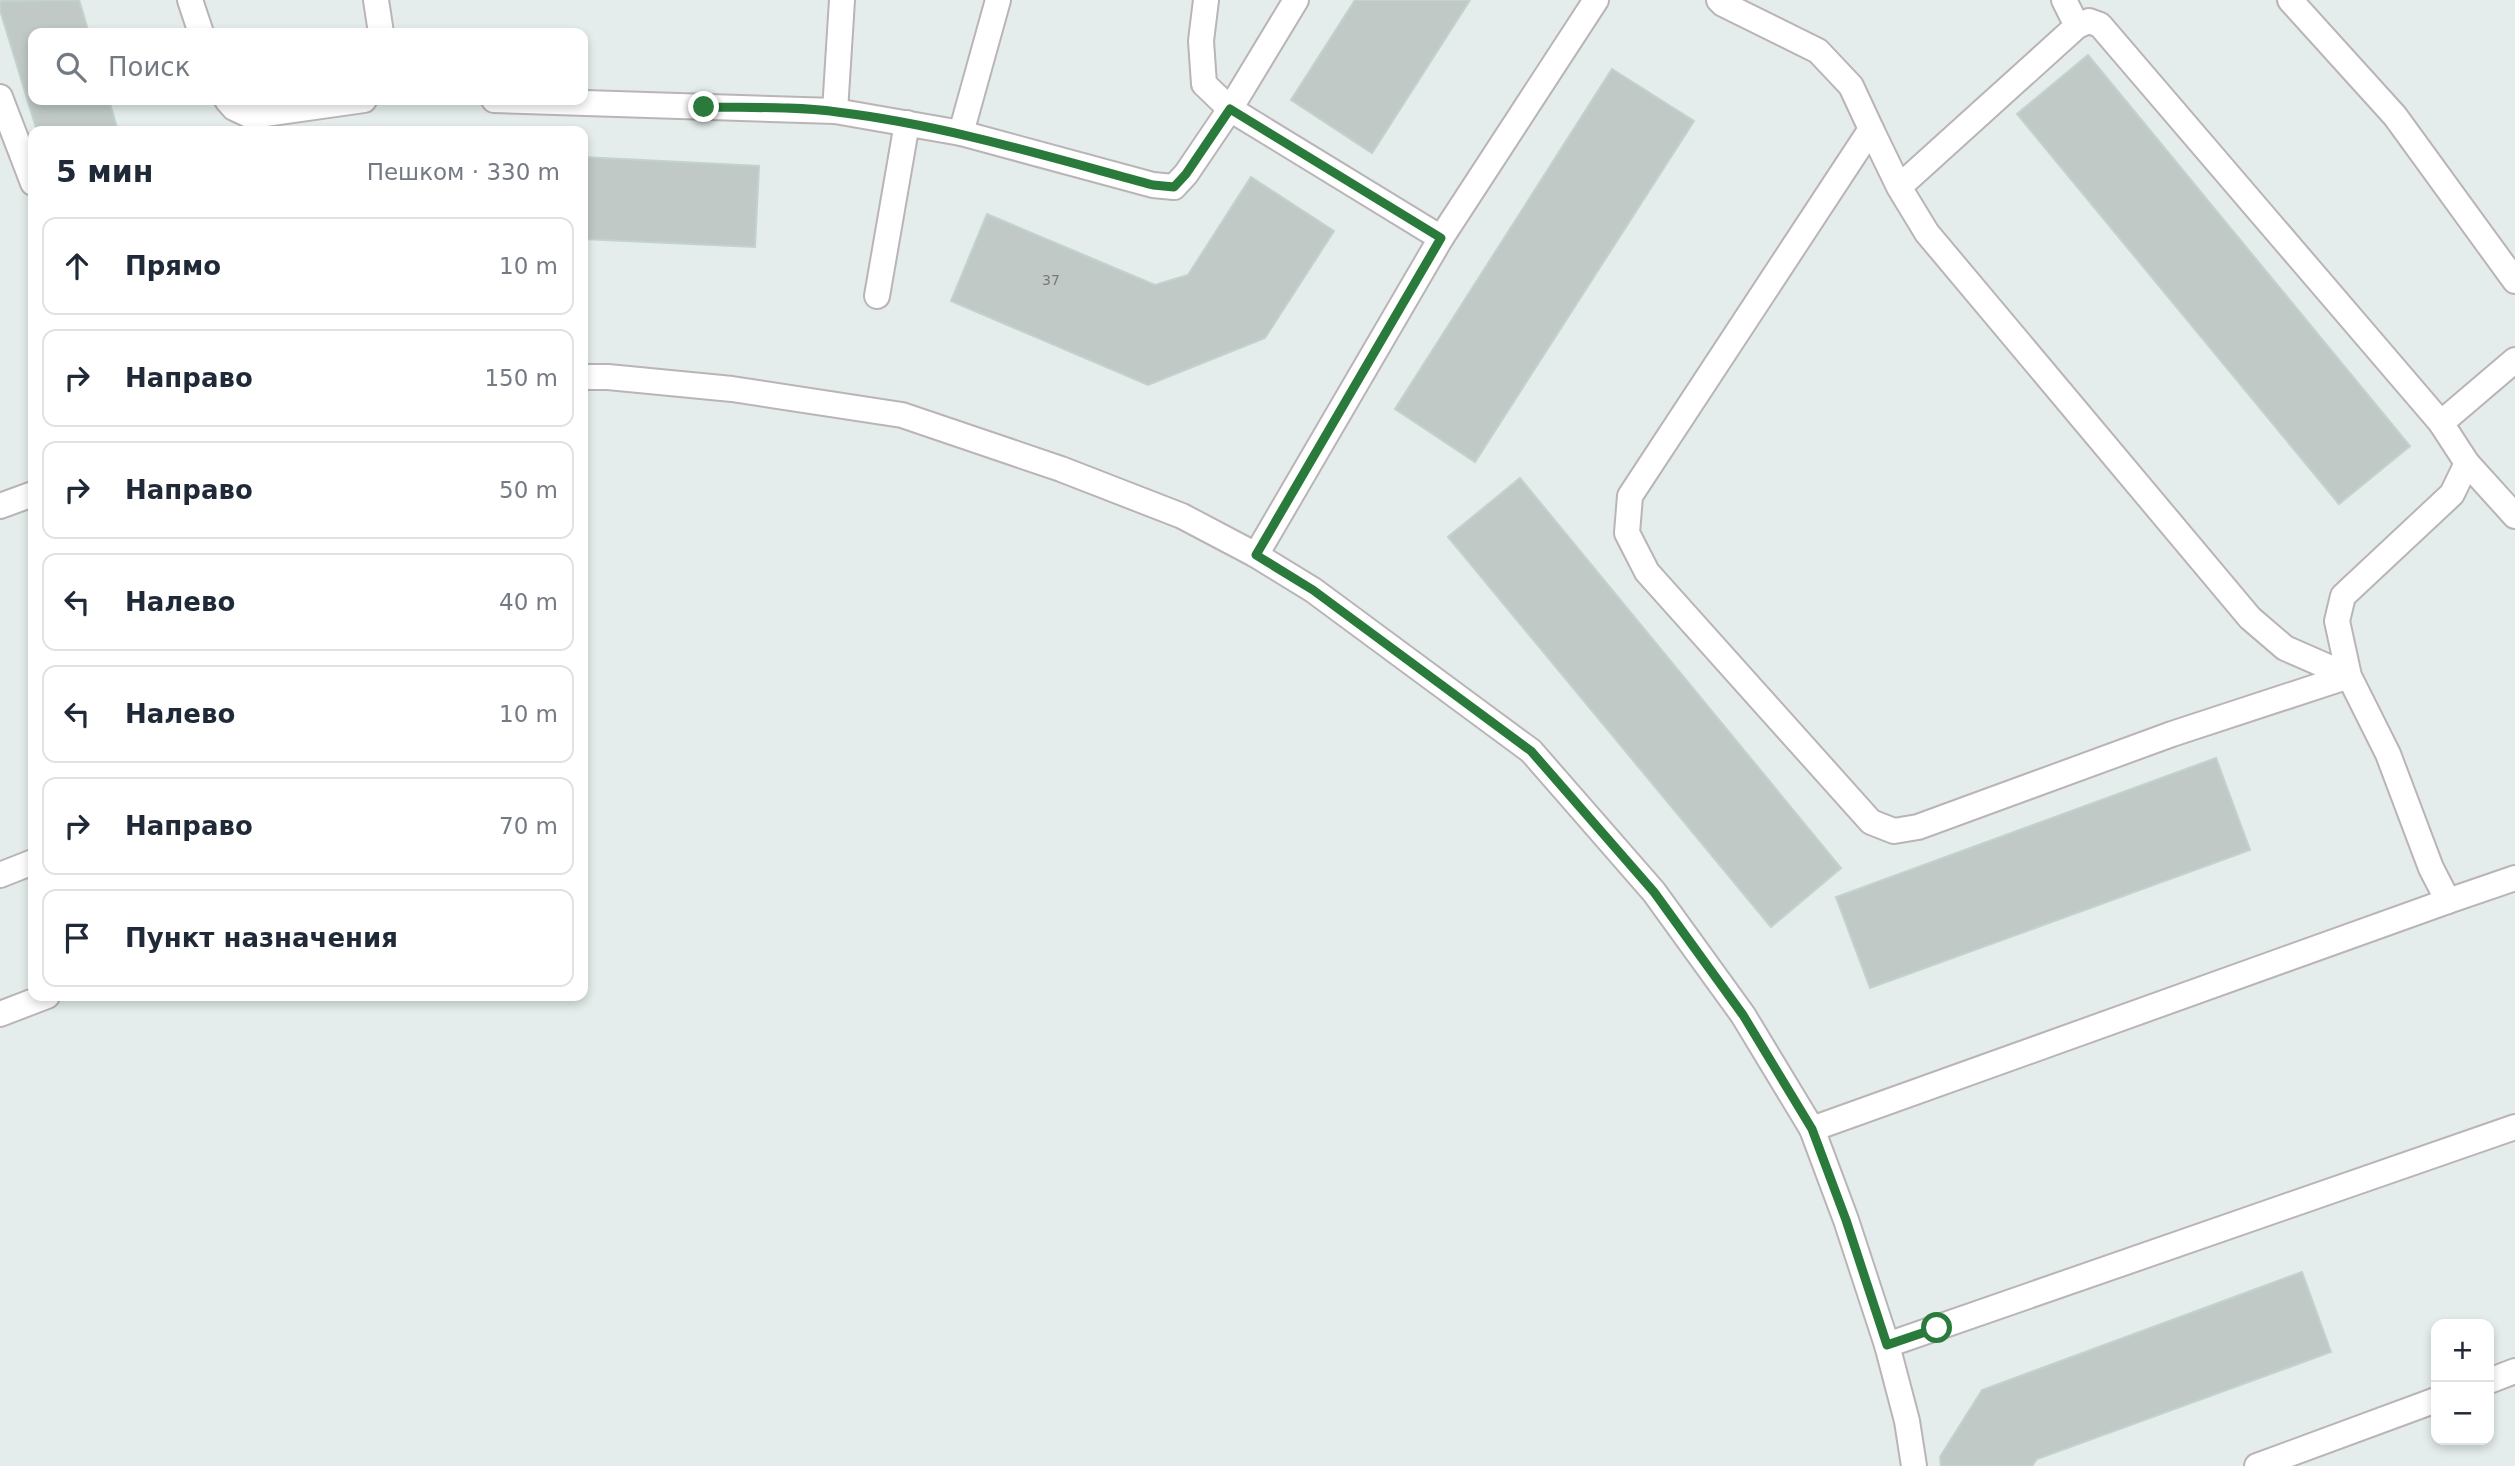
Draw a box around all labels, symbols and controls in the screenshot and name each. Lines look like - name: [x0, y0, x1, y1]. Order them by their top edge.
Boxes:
- search box: [28, 28, 588, 105]
- icon: search: [52, 48, 90, 86]
- text: Поиск: [108, 52, 190, 82]
- route end: [688, 91, 719, 122]
- text: 5 мин: [56, 154, 154, 189]
- text: Пешком · 330 m: [367, 159, 560, 185]
- icon: ahead: [58, 247, 96, 285]
- text: Прямо: [125, 251, 221, 281]
- text: 10 m: [499, 253, 558, 279]
- house number: 37: [1042, 272, 1060, 288]
- icon: right: [58, 359, 96, 397]
- text: Направо: [125, 363, 253, 393]
- text: 150 m: [484, 365, 558, 391]
- icon: right: [58, 471, 96, 509]
- text: Направо: [125, 475, 253, 505]
- text: 50 m: [499, 477, 558, 503]
- icon: left: [58, 583, 96, 621]
- text: Налево: [125, 587, 235, 617]
- text: 40 m: [499, 589, 558, 615]
- icon: left: [58, 695, 96, 733]
- text: Налево: [125, 699, 235, 729]
- text: 10 m: [499, 701, 558, 727]
- icon: right: [58, 807, 96, 845]
- text: Направо: [125, 811, 253, 841]
- text: 70 m: [499, 813, 558, 839]
- icon: arrive: [58, 919, 96, 957]
- text: Пункт назначения: [125, 923, 398, 953]
- route start: [1921, 1312, 1952, 1343]
- map controls: [2431, 1319, 2494, 1445]
- button: +: [2431, 1319, 2494, 1382]
- button: −: [2431, 1382, 2494, 1445]

